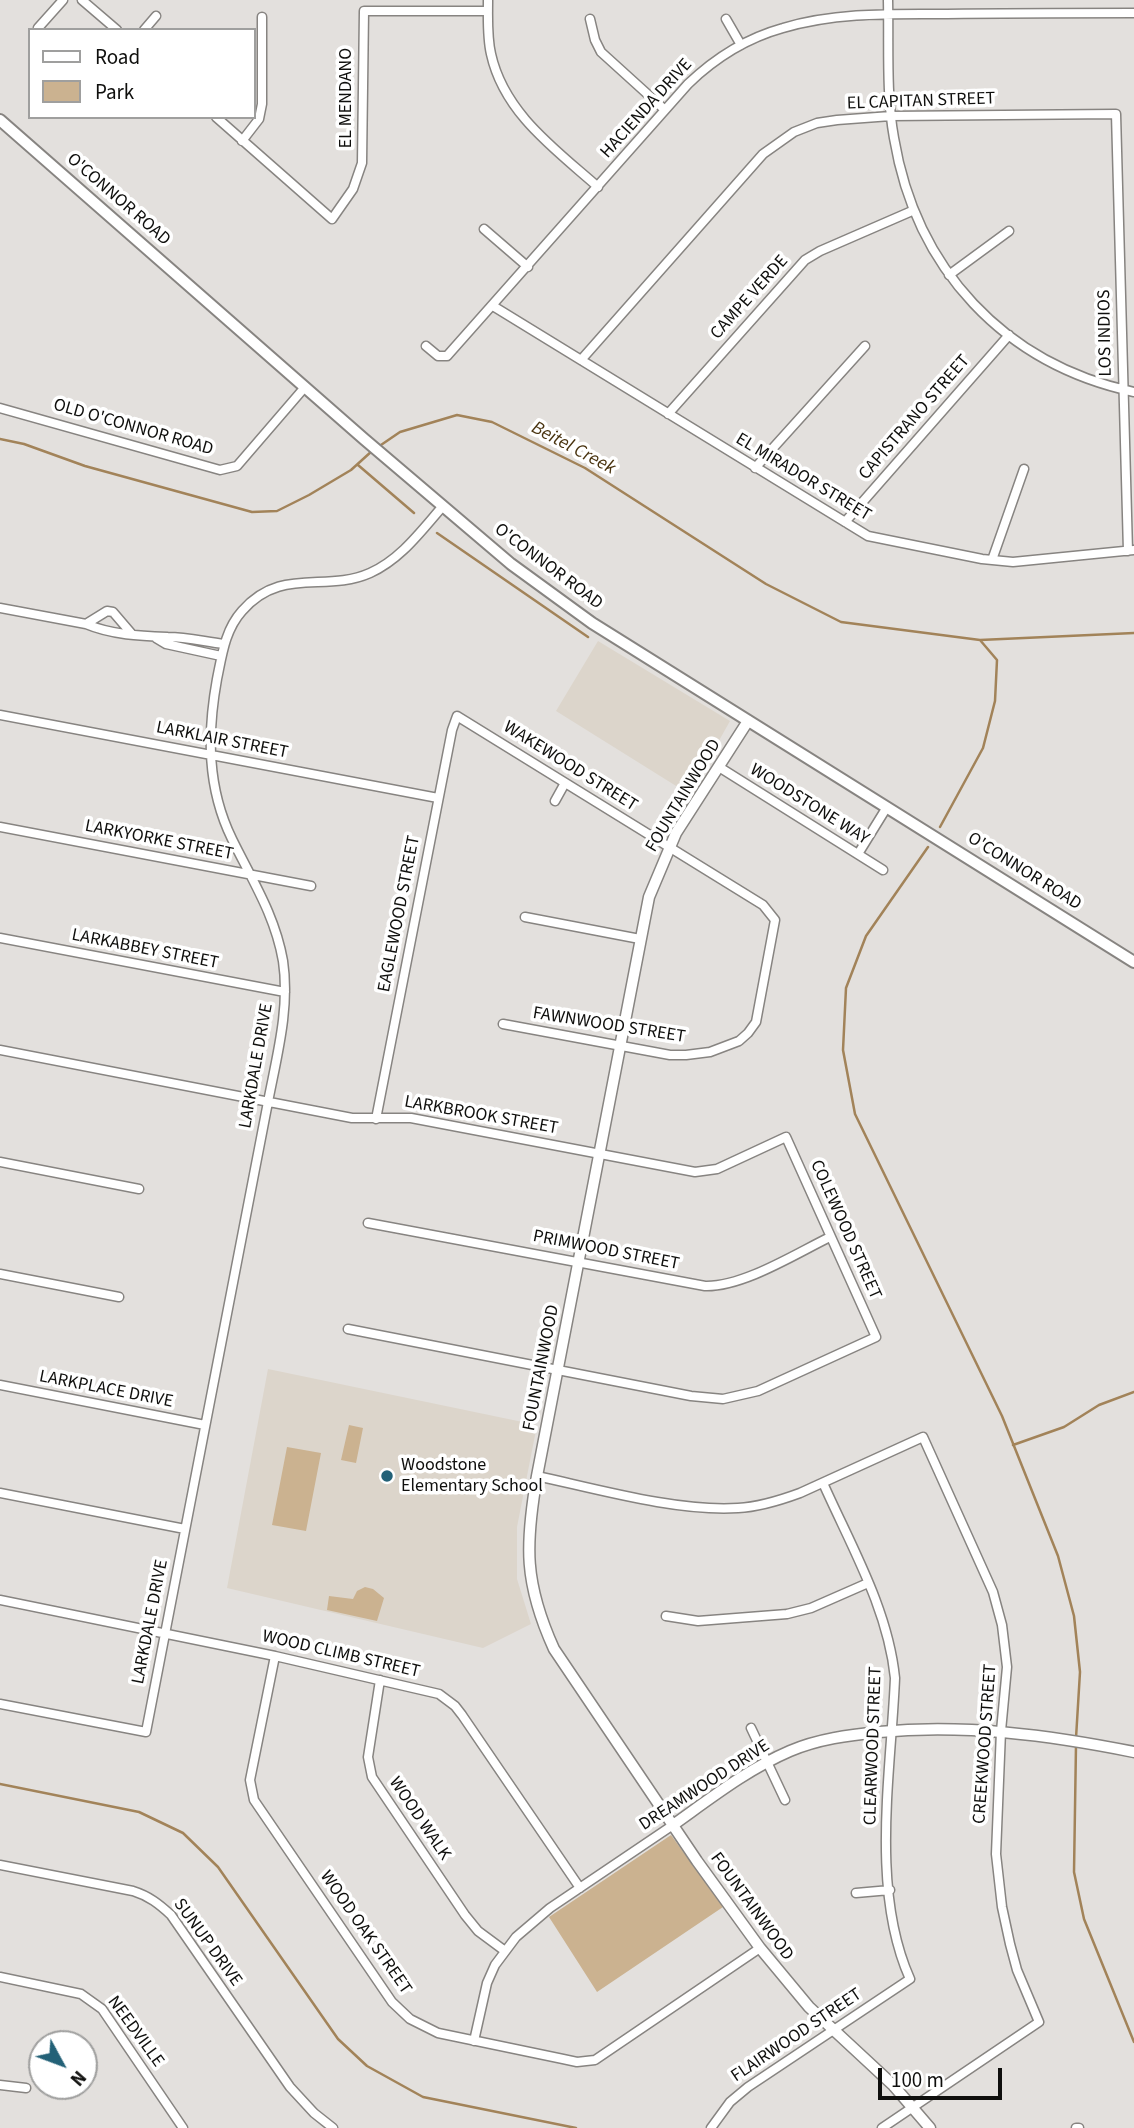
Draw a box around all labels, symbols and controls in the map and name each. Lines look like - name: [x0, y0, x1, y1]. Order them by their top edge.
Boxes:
- legend: [28, 28, 256, 119]
- text: Road: [95, 42, 140, 72]
- street label: EL MENDANO: [336, 48, 358, 148]
- street label: HACIENDA DRIVE: [597, 55, 697, 163]
- text: Park: [95, 77, 134, 107]
- street label: EL CAPITAN STREET: [846, 89, 996, 115]
- street label: O'CONNOR ROAD: [62, 149, 174, 251]
- street label: CAMPE VERDE: [707, 251, 793, 345]
- street label: LOS INDIOS: [1094, 289, 1118, 377]
- street label: CAPISTRANO STREET: [855, 351, 975, 485]
- street label: OLD O'CONNOR ROAD: [50, 395, 216, 461]
- water label: Beitel Creek: [527, 417, 619, 481]
- street label: EL MIRADOR STREET: [731, 429, 875, 527]
- street label: O'CONNOR ROAD: [490, 519, 606, 615]
- street label: WAKEWOOD STREET: [499, 717, 641, 817]
- street label: LARKLAIR STREET: [154, 718, 290, 764]
- street label: FOUNTAINWOOD: [642, 736, 726, 856]
- street label: WOODSTONE WAY: [745, 760, 873, 850]
- street label: LARKYORKE STREET: [83, 816, 235, 866]
- street label: O'CONNOR ROAD: [963, 828, 1085, 916]
- street label: EAGLEWOOD STREET: [374, 834, 426, 994]
- street label: LARKABBEY STREET: [70, 925, 220, 975]
- street label: LARKDALE DRIVE: [235, 1002, 279, 1130]
- street label: FAWNWOOD STREET: [531, 1003, 687, 1049]
- street label: LARKBROOK STREET: [402, 1092, 560, 1140]
- street label: COLEWOOD STREET: [805, 1157, 885, 1303]
- street label: PRIMWOOD STREET: [531, 1226, 681, 1276]
- street label: FOUNTAINWOOD: [519, 1303, 565, 1433]
- street label: LARKPLACE DRIVE: [37, 1366, 175, 1414]
- place label: Woodstone Elementary School: [401, 1455, 543, 1498]
- marker: Woodstone Elementary School: [379, 1468, 395, 1484]
- street label: LARKDALE DRIVE: [128, 1558, 174, 1686]
- street label: WOOD CLIMB STREET: [260, 1626, 422, 1684]
- street label: CREEKWOOD STREET: [970, 1663, 1002, 1825]
- street label: CLEARWOOD STREET: [860, 1666, 888, 1826]
- street label: DREAMWOOD DRIVE: [636, 1736, 774, 1836]
- street label: WOOD WALK: [383, 1773, 455, 1865]
- street label: FOUNTAINWOOD: [705, 1849, 797, 1965]
- street label: WOOD OAK STREET: [314, 1867, 416, 1999]
- street label: SUNUP DRIVE: [168, 1895, 246, 1991]
- street label: FLAIRWOOD STREET: [728, 1984, 866, 2088]
- street label: NEEDVILLE: [102, 1992, 168, 2072]
- north arrow: [28, 2030, 98, 2100]
- scale bar: [882, 2054, 1006, 2098]
- text: N: [63, 2064, 92, 2091]
- text: 100 m: [891, 2065, 944, 2095]

